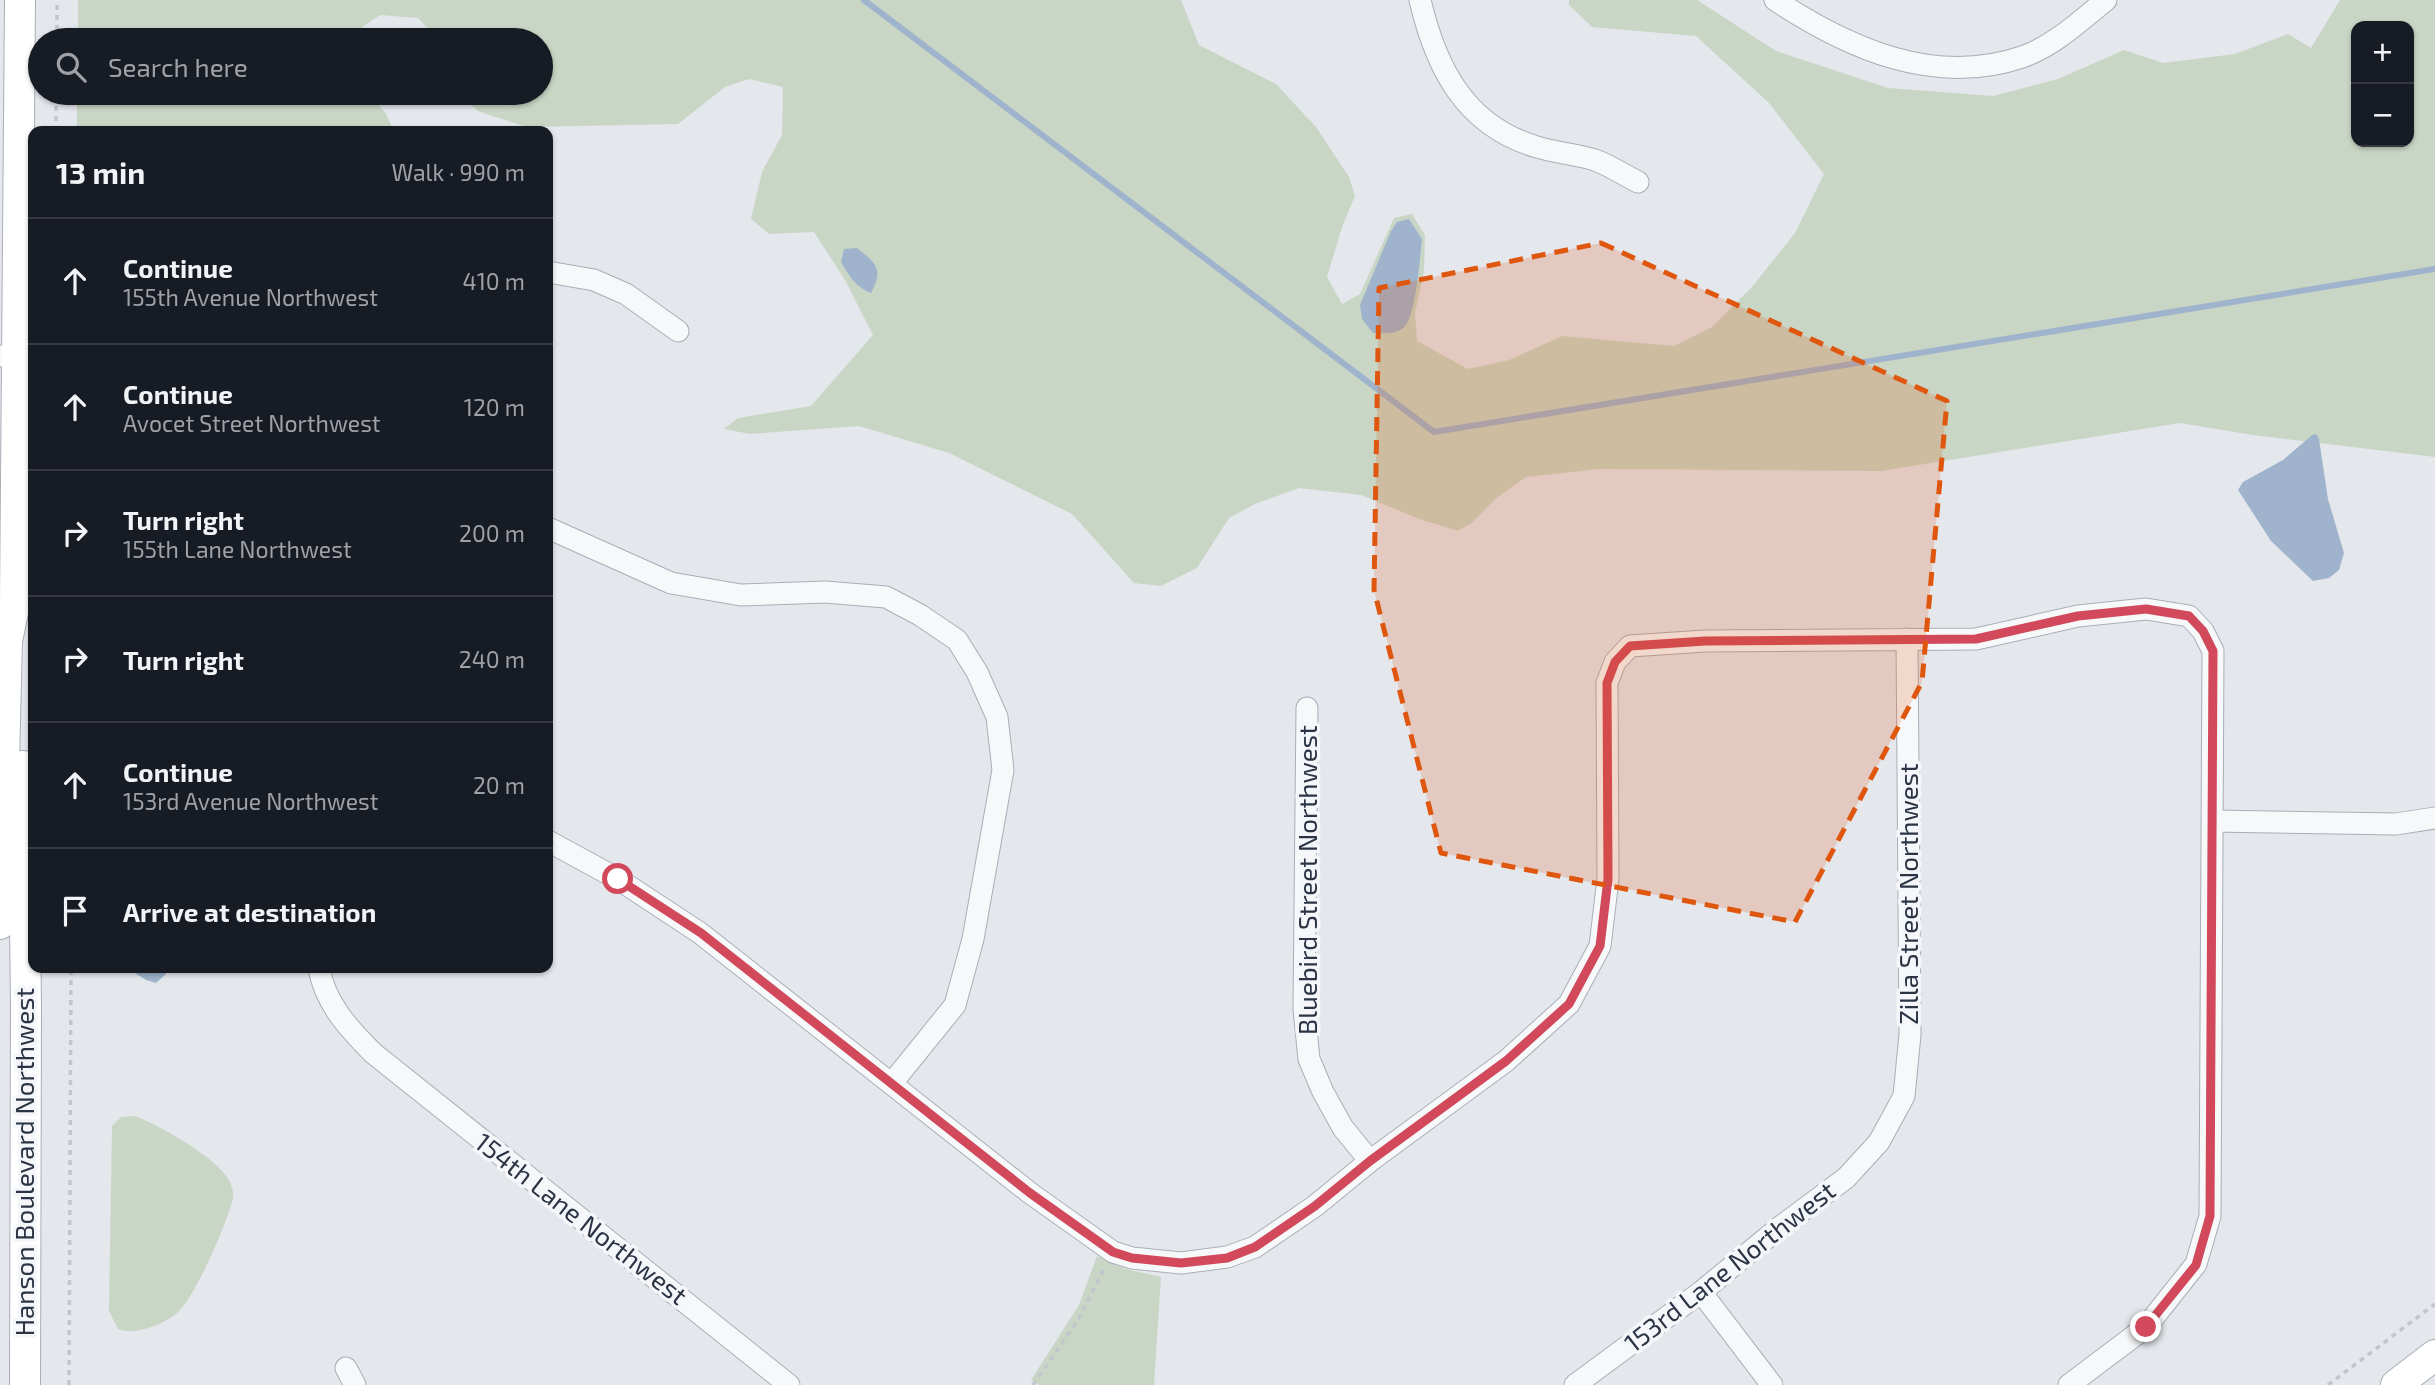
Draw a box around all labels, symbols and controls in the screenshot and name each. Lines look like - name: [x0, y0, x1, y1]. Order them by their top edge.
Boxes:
- map controls: [2351, 21, 2414, 147]
- button: +: [2351, 21, 2414, 84]
- search box: [28, 28, 553, 105]
- icon: search: [52, 48, 90, 86]
- text: Search here: [108, 51, 248, 82]
- button: −: [2351, 84, 2414, 147]
- text: 13 min: [56, 154, 145, 190]
- text: Walk · 990 m: [391, 158, 525, 186]
- text: Continue: [123, 252, 233, 283]
- icon: ahead: [56, 262, 94, 300]
- text: 410 m: [463, 267, 525, 295]
- text: 155th Avenue Northwest: [123, 283, 378, 311]
- text: Continue: [123, 378, 233, 409]
- icon: ahead: [56, 388, 94, 426]
- text: 120 m: [464, 393, 525, 421]
- text: Avocet Street Northwest: [123, 409, 381, 437]
- text: Turn right: [123, 504, 244, 535]
- icon: right: [56, 514, 94, 552]
- text: 200 m: [459, 519, 525, 547]
- text: 155th Lane Northwest: [123, 535, 352, 563]
- icon: right: [56, 640, 94, 678]
- text: Turn right: [123, 644, 244, 675]
- text: 240 m: [459, 645, 525, 673]
- street label: Bluebird Street Northwest: [1291, 725, 1322, 1035]
- text: Continue: [123, 756, 233, 787]
- street label: Zilla Street Northwest: [1892, 763, 1923, 1025]
- icon: ahead: [56, 766, 94, 804]
- text: 20 m: [473, 771, 525, 799]
- text: 153rd Avenue Northwest: [123, 787, 379, 815]
- route start: [602, 863, 633, 894]
- icon: arrive: [56, 892, 94, 930]
- text: Arrive at destination: [123, 896, 376, 927]
- street label: Hanson Boulevard Northwest: [8, 988, 39, 1336]
- street label: 154th Lane Northwest: [470, 1125, 694, 1310]
- street label: 153rd Lane Northwest: [1617, 1174, 1841, 1358]
- route end: [2130, 1311, 2161, 1342]

